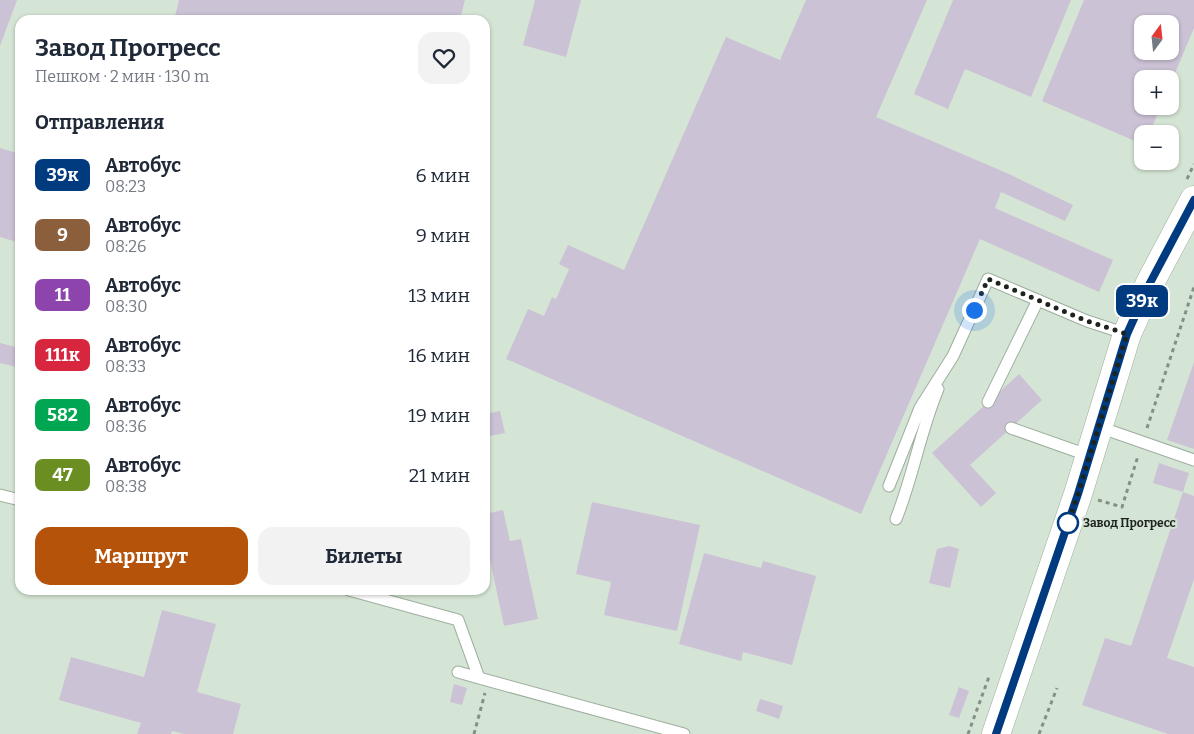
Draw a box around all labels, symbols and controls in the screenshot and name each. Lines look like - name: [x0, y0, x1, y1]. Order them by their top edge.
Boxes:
- north arrow: [1134, 15, 1179, 60]
- map controls: [1134, 15, 1179, 170]
- button: heart: [418, 32, 470, 84]
- text: Завод Прогресс: [35, 34, 221, 62]
- text: Пешком · 2 мин · 130 m: [35, 67, 209, 86]
- button: +: [1134, 70, 1179, 115]
- text: Отправления: [35, 111, 164, 134]
- button: −: [1134, 125, 1179, 170]
- text: Автобус: [105, 154, 181, 177]
- text: 39к: [46, 164, 79, 186]
- text: 6 мин: [416, 164, 470, 187]
- text: 08:23: [105, 177, 146, 196]
- text: Автобус: [105, 214, 181, 237]
- text: 9: [57, 224, 68, 246]
- text: 9 мин: [416, 224, 470, 247]
- text: 08:26: [105, 237, 146, 256]
- text: Автобус: [105, 274, 181, 297]
- text: 11: [55, 284, 70, 306]
- text: 13 мин: [408, 284, 470, 307]
- line badge: 39к: [1113, 285, 1171, 317]
- text: 39к: [1126, 290, 1158, 312]
- text: 08:30: [105, 297, 148, 316]
- your location: [962, 298, 987, 323]
- text: Автобус: [105, 334, 181, 357]
- text: 111к: [45, 344, 80, 366]
- text: 16 мин: [408, 344, 470, 367]
- text: 08:33: [105, 357, 146, 376]
- text: Автобус: [105, 394, 181, 417]
- text: 582: [47, 404, 78, 426]
- text: 19 мин: [408, 404, 470, 427]
- text: 08:36: [105, 417, 147, 436]
- text: Автобус: [105, 454, 181, 477]
- text: 47: [52, 464, 73, 486]
- text: 21 мин: [409, 464, 470, 487]
- text: 08:38: [105, 477, 147, 496]
- marker: Завод Прогресс: [1057, 512, 1079, 534]
- place label: Завод Прогресс: [1083, 516, 1176, 530]
- button: Маршрут: [35, 527, 248, 585]
- button: Билеты: [258, 527, 470, 585]

